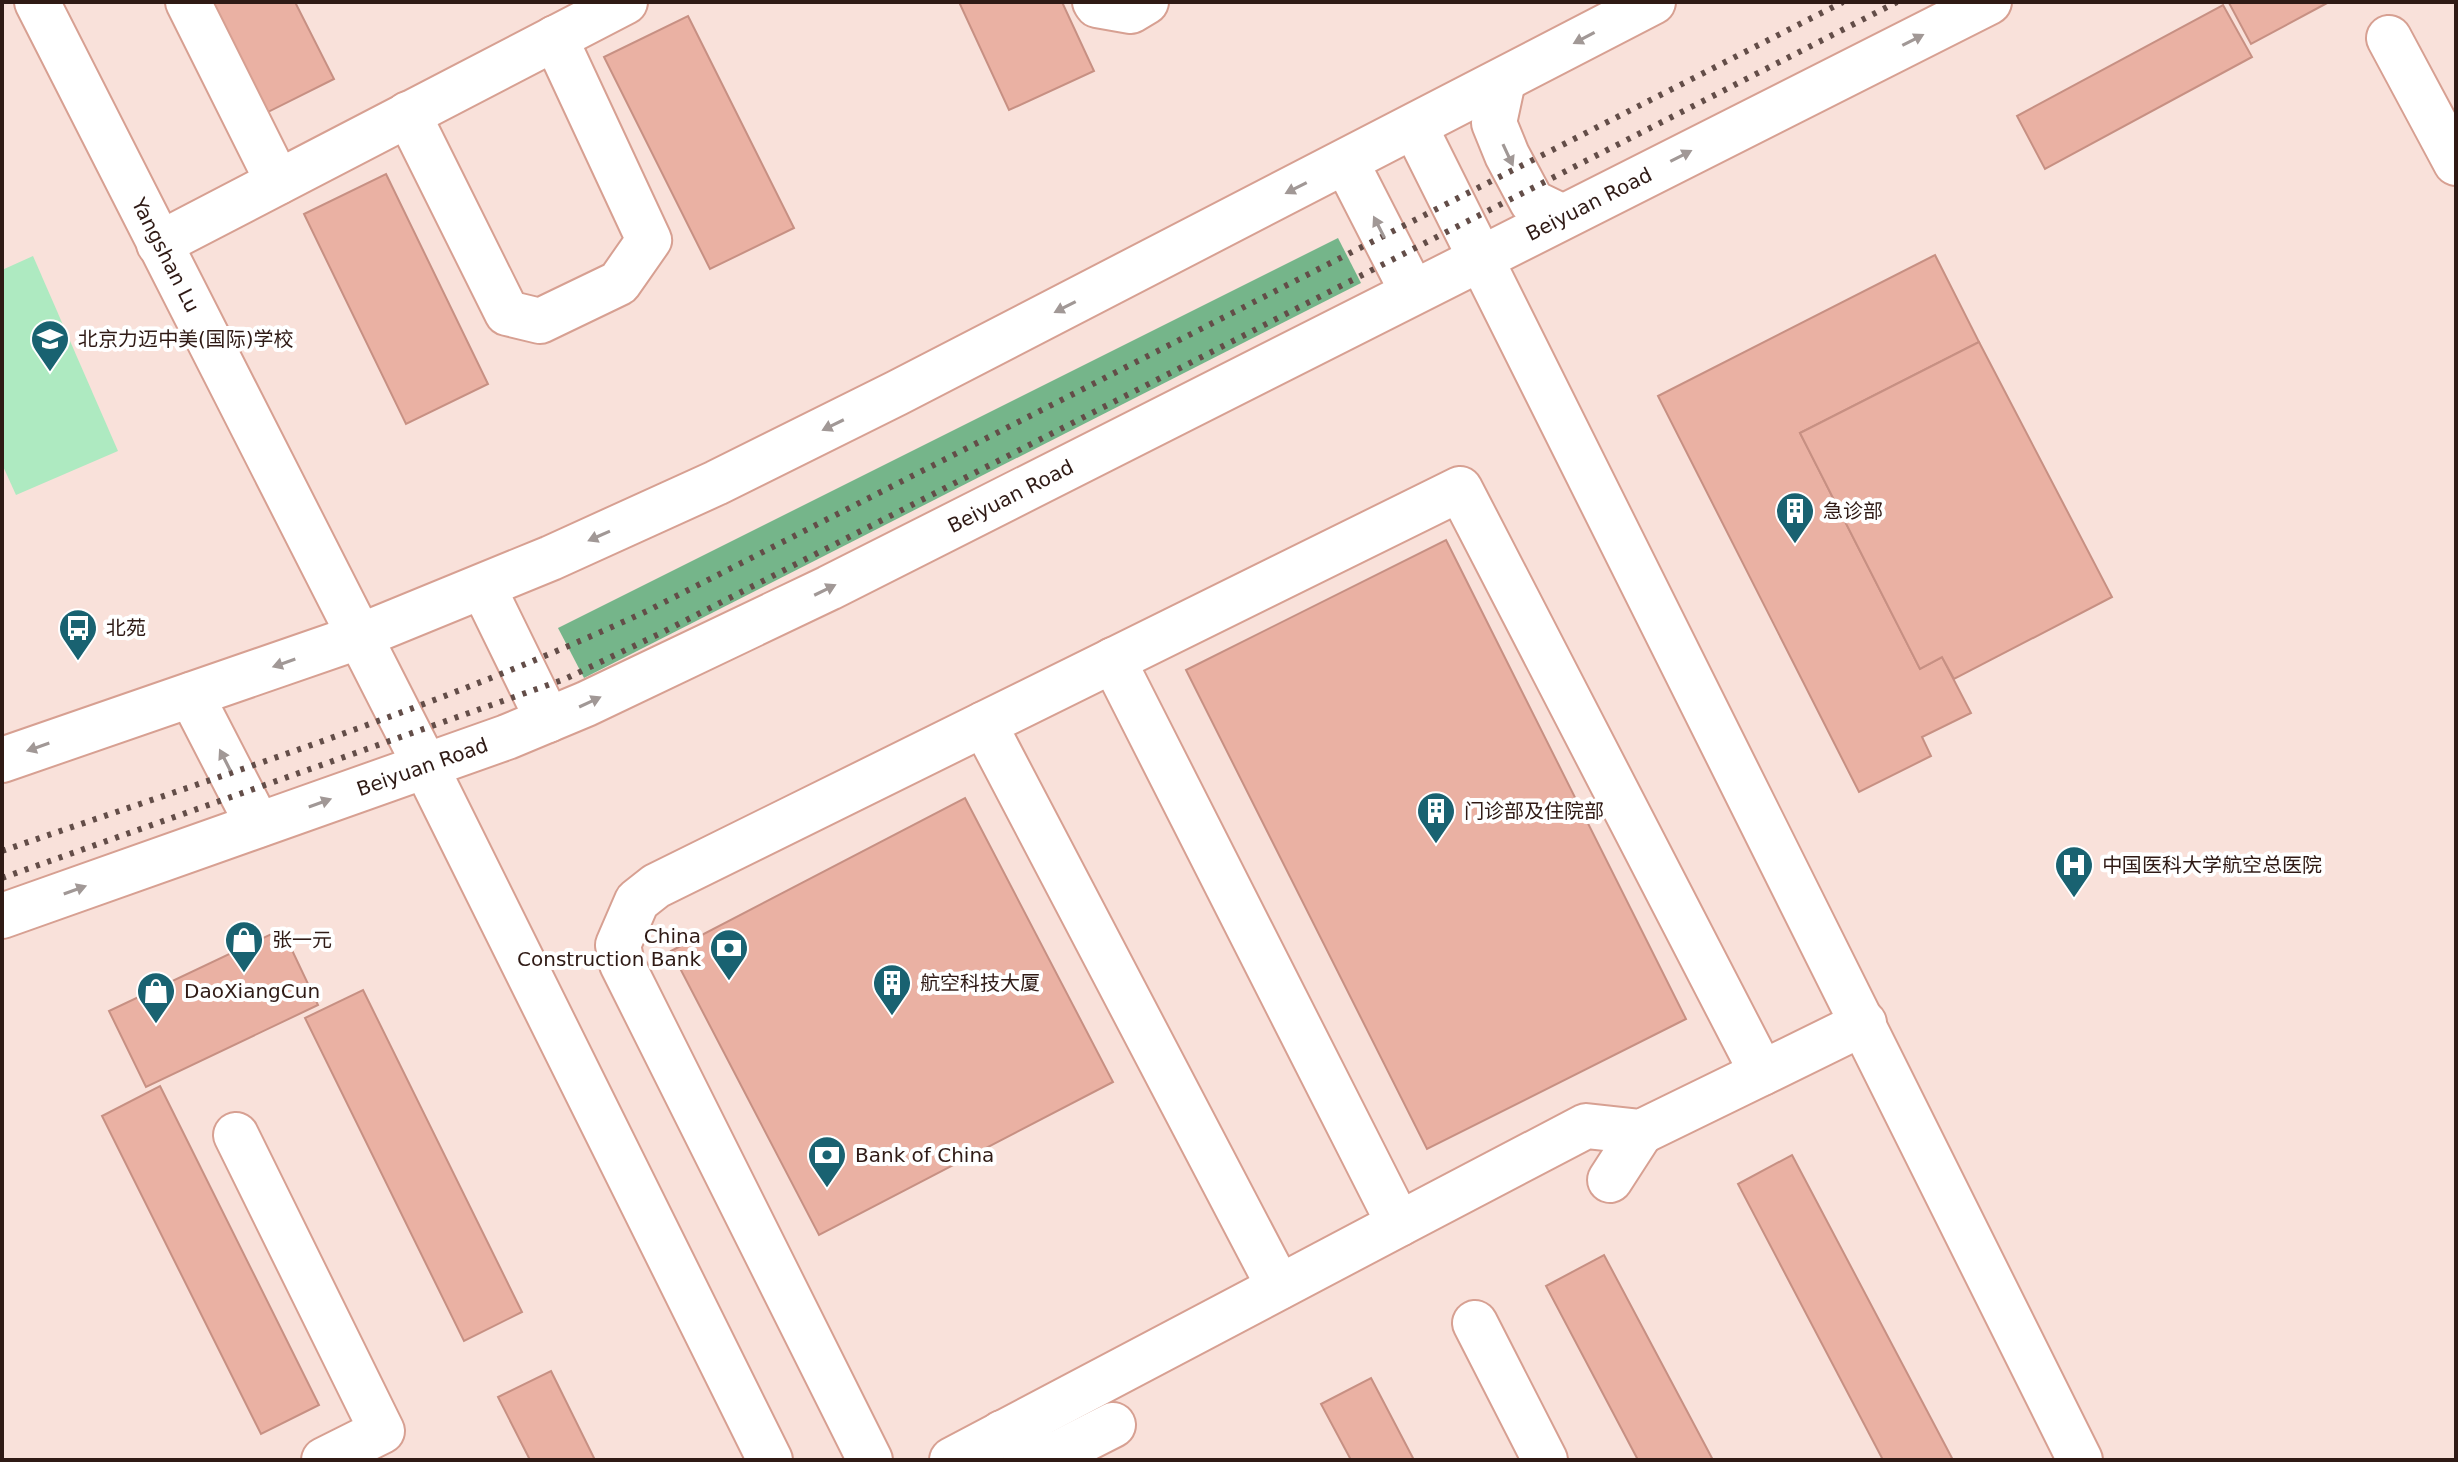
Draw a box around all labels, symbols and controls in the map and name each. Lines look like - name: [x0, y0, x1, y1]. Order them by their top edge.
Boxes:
- one-way arrow: [1572, 32, 1595, 45]
- one-way arrow: [1901, 33, 1925, 47]
- one-way arrow: [1501, 143, 1515, 167]
- one-way arrow: [1669, 150, 1692, 163]
- street label: Beiyuan Road: [1522, 162, 1656, 246]
- one-way arrow: [1285, 181, 1308, 195]
- street label: Yangshan Lu: [126, 193, 205, 316]
- one-way arrow: [1373, 215, 1386, 238]
- one-way arrow: [1054, 299, 1076, 313]
- school or university icon: 北京力迈中美(国际)学校: [29, 318, 71, 373]
- place label: 北京力迈中美(国际)学校: [78, 327, 294, 351]
- one-way arrow: [822, 418, 845, 432]
- street label: Beiyuan Road: [944, 455, 1077, 538]
- building icon: 急诊部: [1774, 490, 1816, 545]
- place label: 急诊部: [1823, 499, 1883, 523]
- one-way arrow: [587, 530, 610, 543]
- one-way arrow: [813, 583, 836, 597]
- bus stop icon: 北苑: [57, 607, 99, 662]
- place label: 北苑: [106, 616, 146, 640]
- one-way arrow: [272, 657, 296, 669]
- one-way arrow: [578, 695, 602, 709]
- street label: Beiyuan Road: [353, 733, 491, 801]
- one-way arrow: [26, 742, 50, 754]
- one-way arrow: [218, 748, 231, 771]
- building icon: 门诊部及住院部: [1415, 790, 1457, 845]
- one-way arrow: [308, 796, 332, 808]
- place label: 门诊部及住院部: [1464, 799, 1604, 823]
- hospital icon: 中国医科大学航空总医院: [2053, 844, 2095, 899]
- place label: 中国医科大学航空总医院: [2102, 853, 2322, 877]
- one-way arrow: [64, 883, 88, 896]
- shop icon: 张一元: [223, 919, 265, 974]
- place label: China Construction Bank: [517, 924, 701, 971]
- bank icon: China Construction Bank: [708, 927, 750, 982]
- place label: 张一元: [272, 928, 332, 952]
- building icon: 航空科技大厦: [871, 962, 913, 1017]
- shop icon: DaoXiangCun: [135, 970, 177, 1025]
- place label: 航空科技大厦: [920, 971, 1040, 995]
- place label: DaoXiangCun: [184, 979, 320, 1003]
- bank icon: Bank of China: [806, 1134, 848, 1189]
- place label: Bank of China: [855, 1143, 994, 1167]

